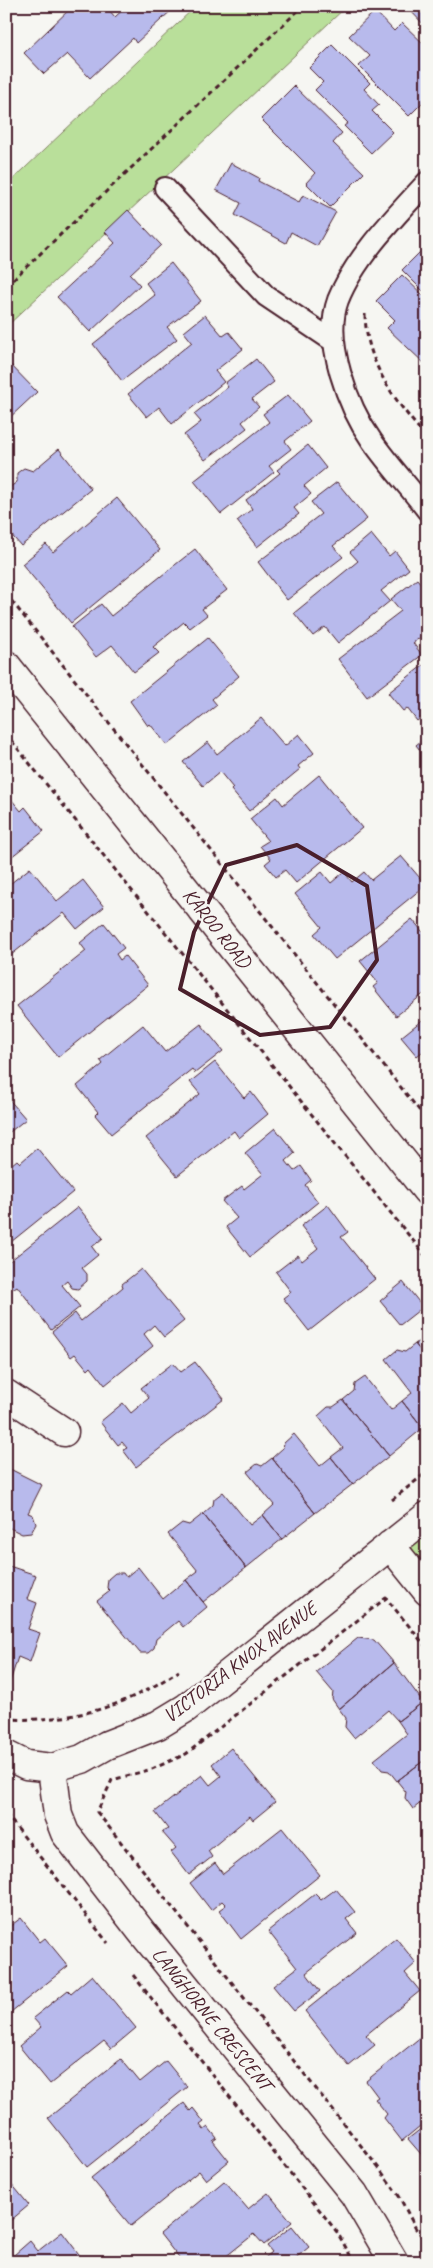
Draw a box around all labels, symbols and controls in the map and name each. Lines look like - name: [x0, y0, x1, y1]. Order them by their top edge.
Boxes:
- street label: KAROO ROAD: [177, 883, 258, 974]
- street label: VICTORIA KNOX AVENUE: [158, 1594, 324, 1728]
- street label: LANGHORNE CRESCENT: [147, 1942, 281, 2100]

